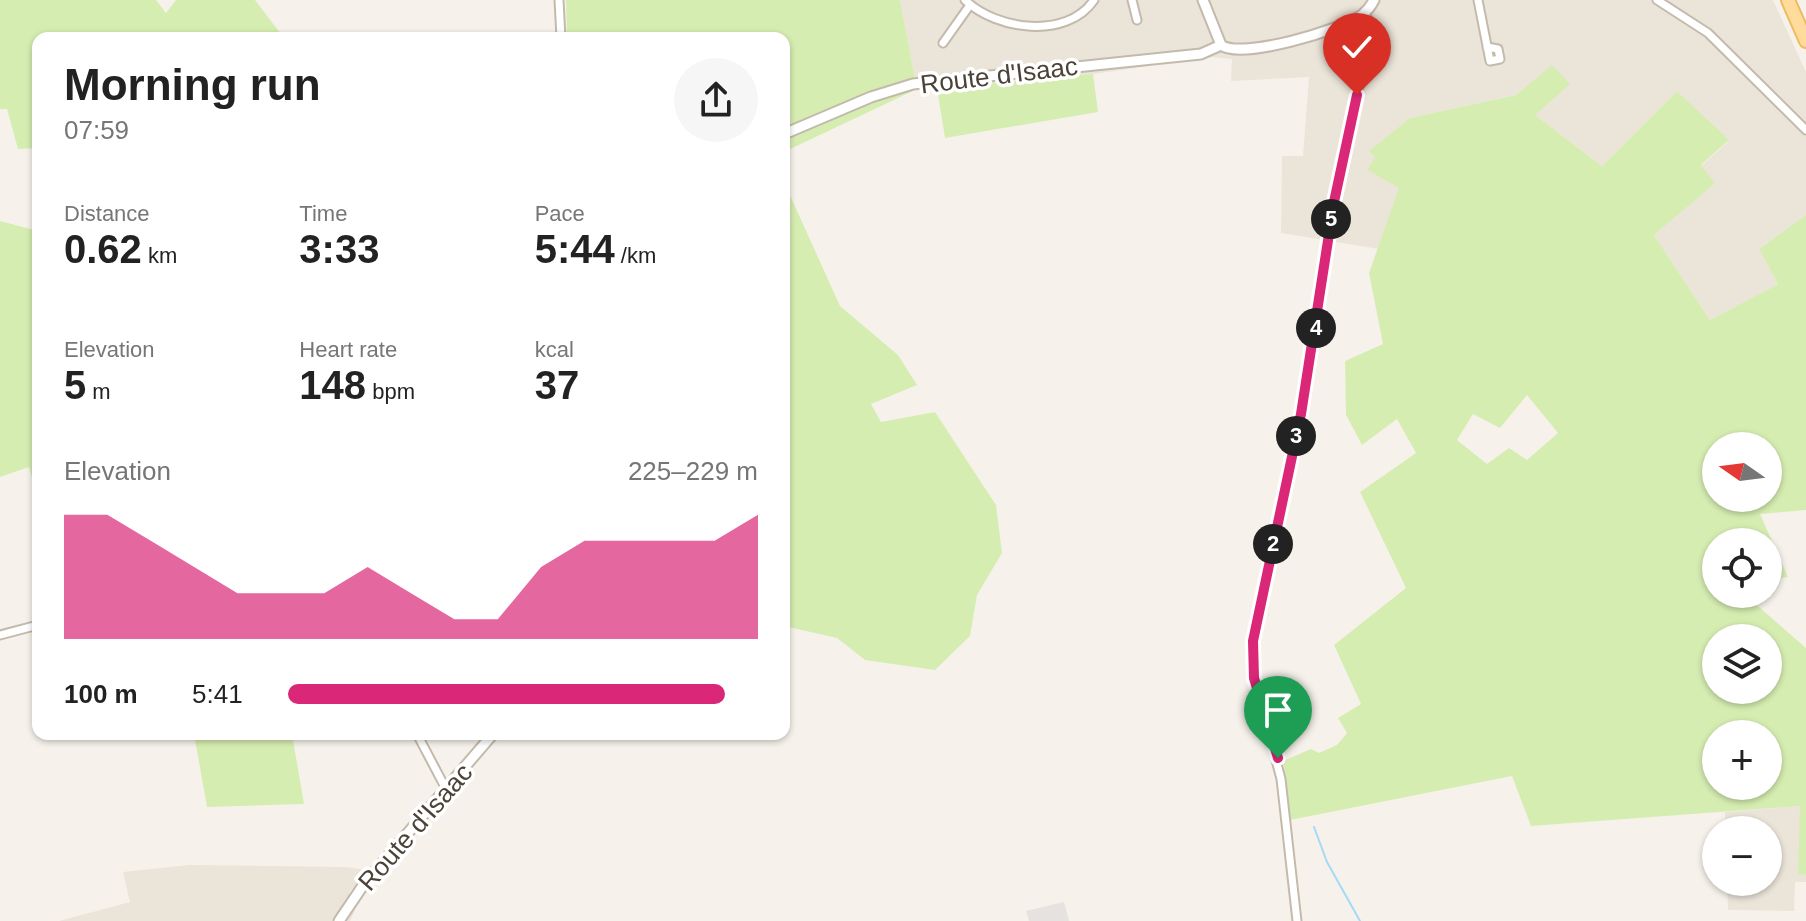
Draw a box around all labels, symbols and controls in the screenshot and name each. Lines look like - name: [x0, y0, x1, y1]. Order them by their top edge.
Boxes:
- pin: [1323, 13, 1391, 95]
- icon: check: [1335, 25, 1379, 69]
- street label: Route d'Isaac: [919, 50, 1079, 100]
- button: share: [674, 58, 758, 142]
- text: Morning run: [64, 60, 321, 109]
- text: 07:59: [64, 115, 129, 145]
- pin: 5: [1311, 199, 1351, 239]
- text: Distance: [64, 201, 150, 226]
- text: Time: [299, 201, 347, 226]
- text: Pace: [535, 201, 585, 226]
- text: 5: [1325, 206, 1337, 231]
- text: 0.62: [64, 227, 142, 271]
- text: 3:33: [299, 227, 379, 271]
- text: 5:44: [535, 227, 615, 271]
- text: km: [142, 243, 177, 268]
- text: /km: [615, 243, 656, 268]
- pin: 4: [1296, 308, 1336, 348]
- text: 4: [1310, 315, 1322, 340]
- text: Elevation: [64, 337, 155, 362]
- text: Heart rate: [299, 337, 397, 362]
- text: kcal: [535, 337, 574, 362]
- text: 5: [64, 363, 86, 407]
- text: 148: [299, 363, 366, 407]
- text: 37: [535, 363, 579, 407]
- text: m: [86, 379, 111, 404]
- text: bpm: [366, 379, 415, 404]
- pin: 3: [1276, 416, 1316, 456]
- text: 3: [1290, 423, 1302, 448]
- north arrow: [1702, 432, 1782, 512]
- map controls: [1702, 432, 1782, 896]
- text: Elevation: [64, 456, 171, 486]
- text: 225–229 m: [628, 456, 758, 486]
- pin: 2: [1253, 524, 1293, 564]
- button: locate: [1702, 528, 1782, 608]
- text: 2: [1267, 531, 1279, 556]
- button: layers: [1702, 624, 1782, 704]
- pin: [1244, 676, 1312, 758]
- text: 100 m: [64, 679, 138, 709]
- text: 5:41: [192, 679, 243, 709]
- icon: arrive: [1256, 688, 1300, 732]
- button: +: [1702, 720, 1782, 800]
- street label: Route d'Isaac: [352, 757, 478, 897]
- button: −: [1702, 816, 1782, 896]

